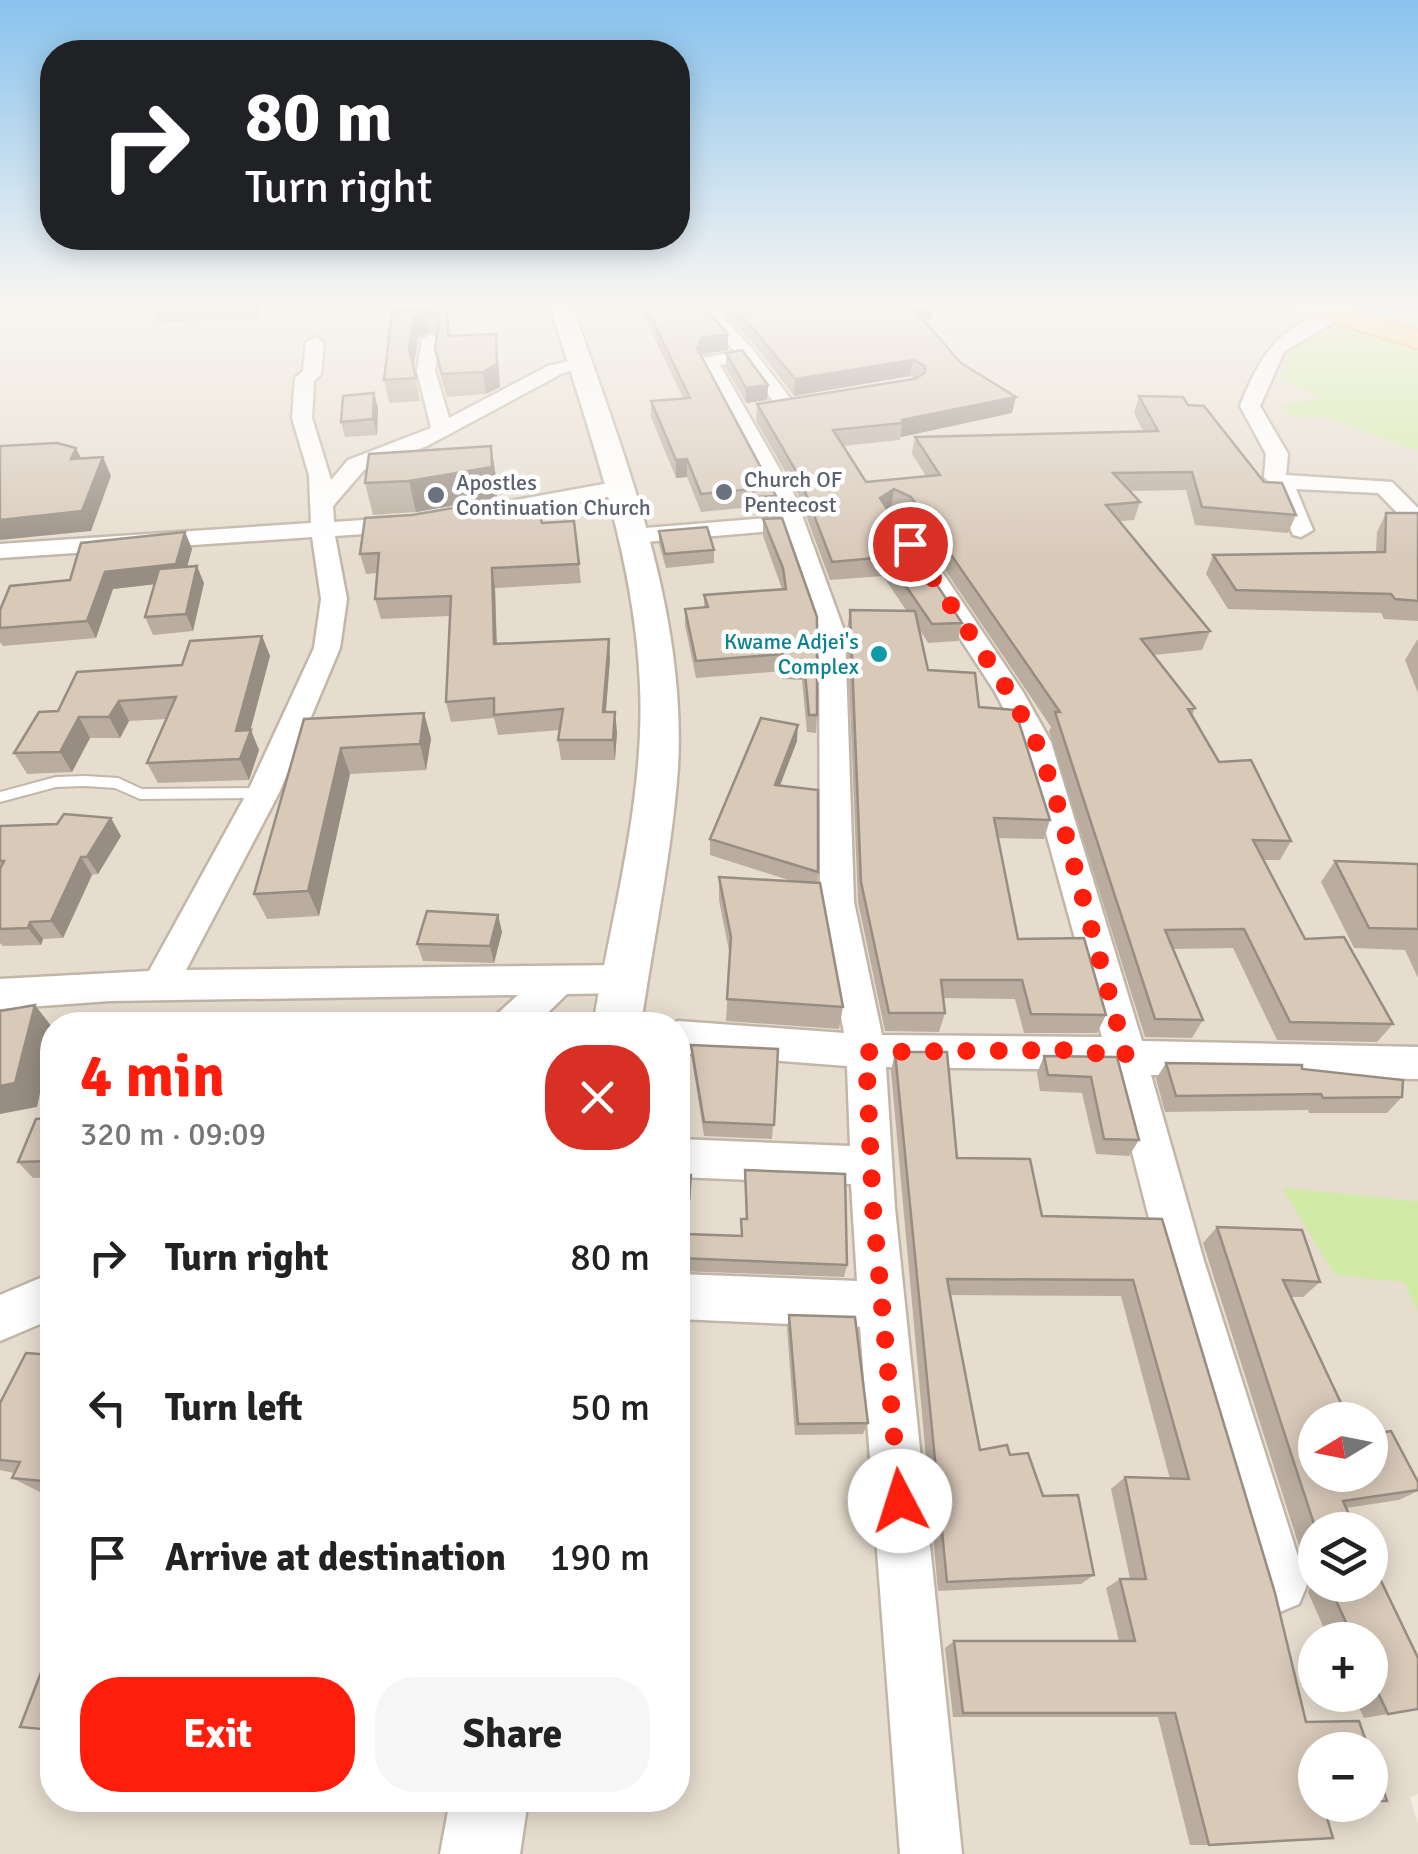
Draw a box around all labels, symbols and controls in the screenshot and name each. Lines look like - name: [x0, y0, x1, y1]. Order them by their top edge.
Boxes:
- text: 80 m: [245, 74, 393, 160]
- icon: right: [80, 80, 210, 210]
- text: Turn right: [245, 160, 433, 215]
- place label: Church OF Pentecost: [744, 466, 842, 518]
- place label: Apostles Continuation Church: [456, 469, 651, 521]
- marker: Church OF Pentecost: [713, 481, 735, 503]
- marker: Apostles Continuation Church: [425, 484, 447, 506]
- pin: [868, 502, 953, 587]
- icon: arrive: [883, 517, 938, 572]
- place label: Kwame Adjei's Complex: [724, 628, 859, 680]
- marker: Kwame Adjei's Complex: [868, 643, 890, 665]
- text: 4 min: [80, 1040, 225, 1114]
- button: close: [545, 1045, 650, 1150]
- text: 320 m · 09:09: [80, 1115, 266, 1154]
- icon: right: [80, 1230, 135, 1285]
- text: Turn right: [165, 1234, 329, 1281]
- text: 80 m: [570, 1234, 650, 1281]
- icon: left: [80, 1380, 135, 1435]
- text: Turn left: [165, 1384, 303, 1431]
- text: 50 m: [570, 1384, 650, 1431]
- north arrow: [1298, 1402, 1388, 1492]
- map controls: [1298, 1402, 1388, 1822]
- position arrow: [848, 1449, 952, 1553]
- button: layers: [1298, 1512, 1388, 1602]
- icon: arrive: [80, 1530, 135, 1585]
- text: Arrive at destination: [165, 1534, 506, 1581]
- text: 190 m: [550, 1534, 650, 1581]
- button: +: [1298, 1622, 1388, 1712]
- button: Exit: [80, 1677, 355, 1792]
- button: Share: [375, 1677, 650, 1792]
- button: −: [1298, 1732, 1388, 1822]

